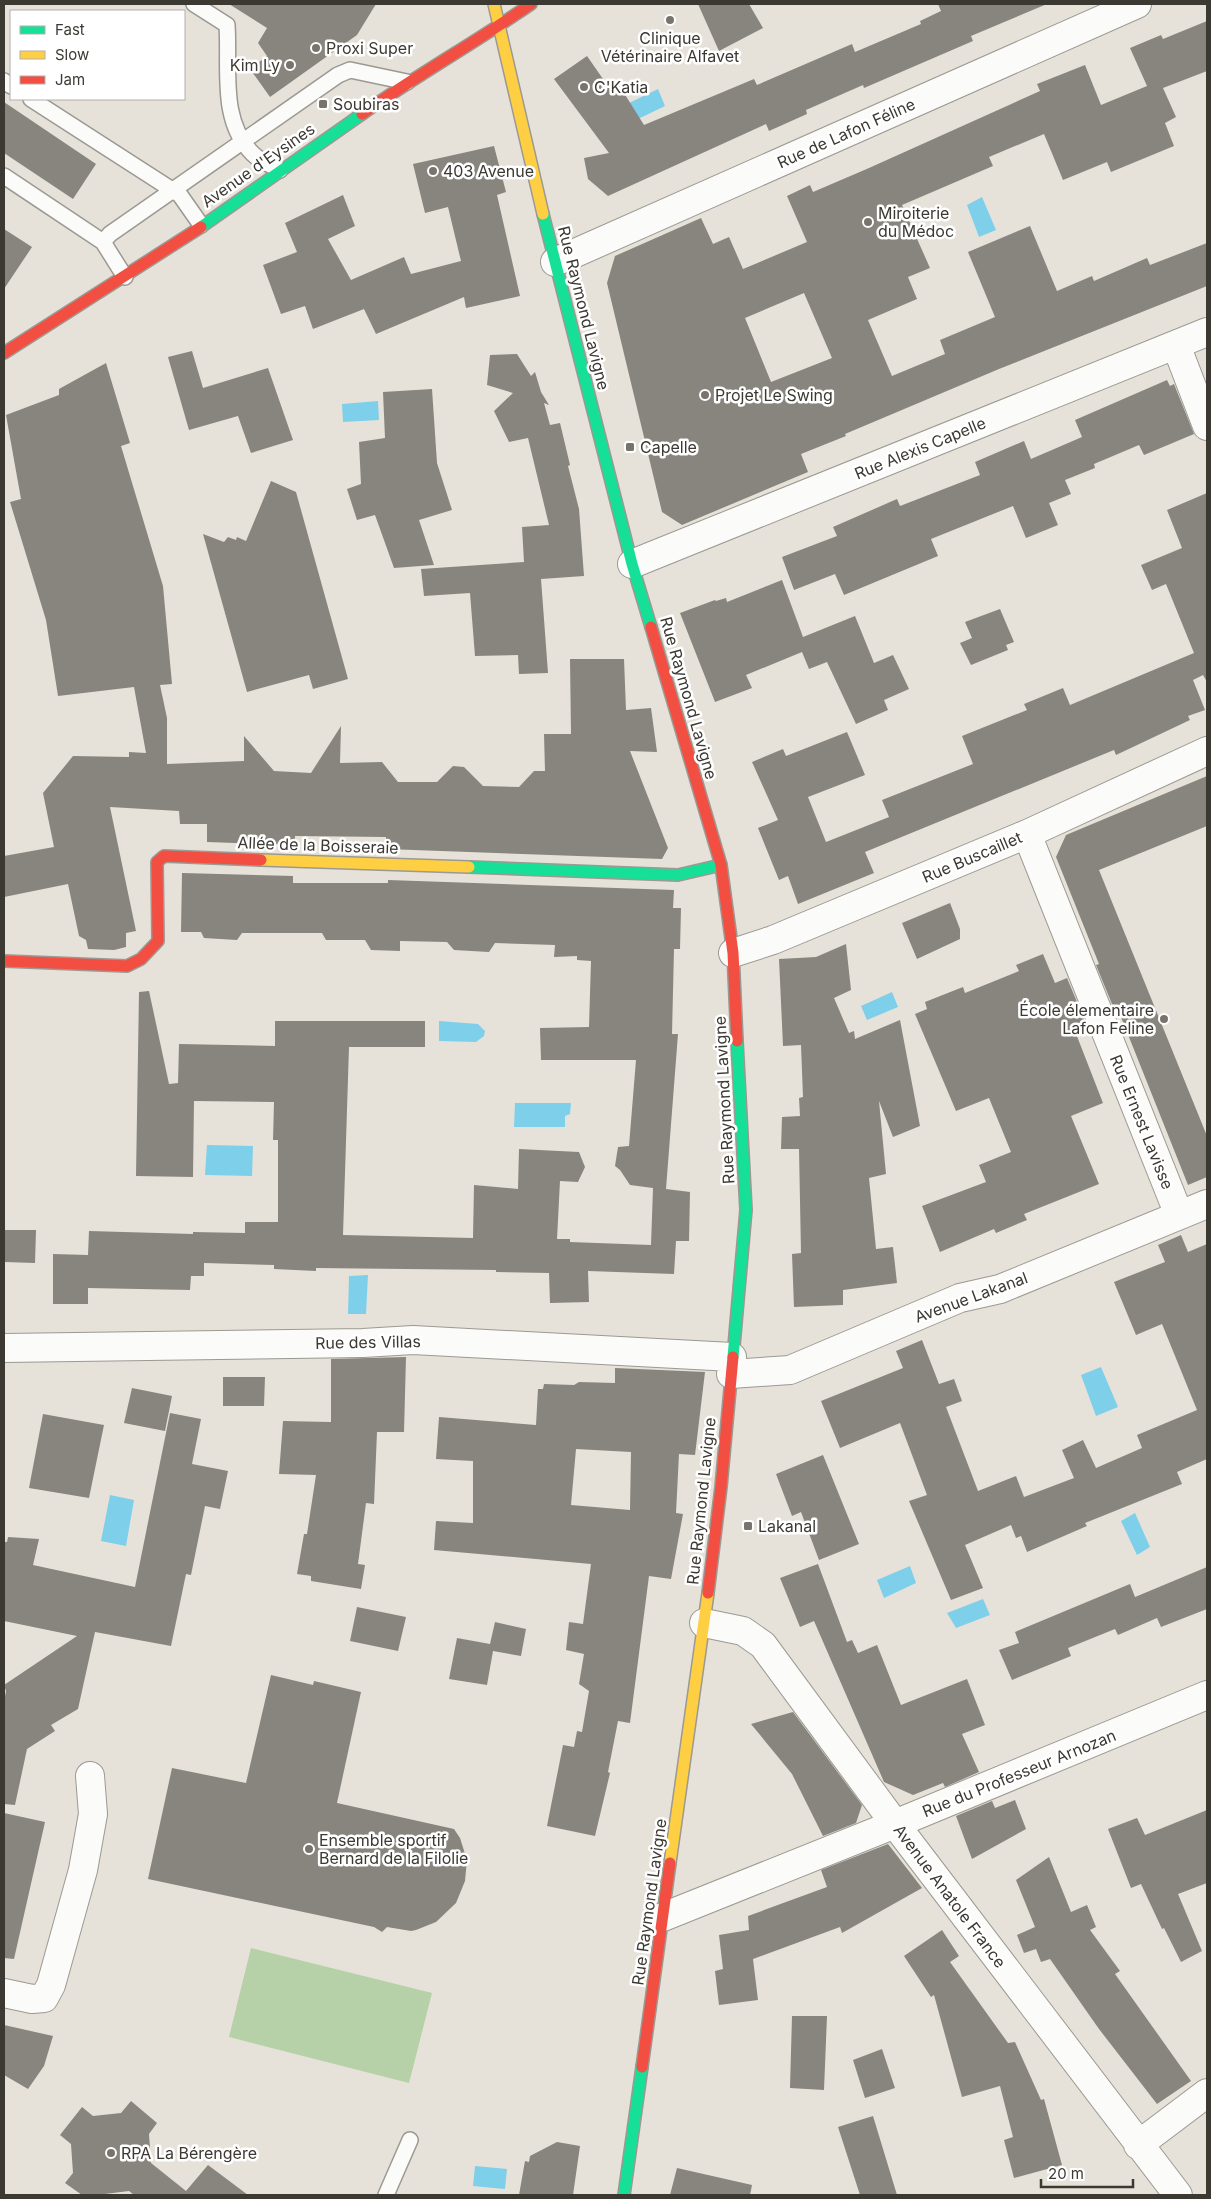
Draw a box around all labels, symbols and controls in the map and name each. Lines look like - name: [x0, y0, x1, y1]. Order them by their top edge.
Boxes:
- legend: [10, 10, 185, 100]
- marker: Clinique Vétérinaire Alfavet: [664, 14, 676, 26]
- text: Fast: [55, 20, 85, 39]
- place label: Clinique Vétérinaire Alfavet: [601, 28, 739, 66]
- place label: Proxi Super: [326, 38, 413, 58]
- marker: Proxi Super: [310, 42, 322, 54]
- text: Slow: [55, 45, 89, 64]
- place label: Kim Ly: [230, 55, 280, 75]
- marker: Kim Ly: [284, 59, 296, 71]
- text: Jam: [55, 70, 85, 89]
- place label: C'Katia: [594, 77, 648, 97]
- marker: C'Katia: [578, 81, 590, 93]
- place label: Soubiras: [333, 94, 399, 114]
- street label: Rue de Lafon Féline: [774, 94, 918, 172]
- marker: Soubiras: [317, 98, 329, 110]
- street label: Avenue d'Eysines: [198, 119, 318, 211]
- place label: 403 Avenue: [443, 161, 534, 181]
- marker: 403 Avenue: [427, 165, 439, 177]
- place label: Miroiterie du Médoc: [878, 203, 954, 241]
- marker: Miroiterie du Médoc: [862, 216, 874, 228]
- street label: Rue Raymond Lavigne: [554, 224, 614, 392]
- place label: Projet Le Swing: [715, 385, 833, 405]
- marker: Projet Le Swing: [699, 389, 711, 401]
- street label: Rue Alexis Capelle: [851, 413, 989, 483]
- place label: Capelle: [640, 437, 697, 457]
- marker: Capelle: [624, 441, 636, 453]
- street label: Rue Raymond Lavigne: [656, 614, 722, 782]
- street label: Rue Buscaillet: [919, 827, 1025, 887]
- street label: Allée de la Boisseraie: [237, 832, 399, 858]
- place label: École élementaire Lafon Feline: [1019, 1000, 1154, 1038]
- marker: École élementaire Lafon Feline: [1158, 1013, 1170, 1025]
- street label: Rue Raymond Lavigne: [710, 1016, 738, 1184]
- street label: Rue Ernest Lavisse: [1106, 1052, 1178, 1192]
- street label: Avenue Lakanal: [912, 1267, 1030, 1327]
- street label: Rue des Villas: [315, 1331, 421, 1353]
- street label: Rue Raymond Lavigne: [682, 1416, 720, 1586]
- place label: Lakanal: [758, 1516, 816, 1536]
- marker: Lakanal: [742, 1520, 754, 1532]
- street label: Rue du Professeur Arnozan: [919, 1725, 1119, 1821]
- street label: Rue Raymond Lavigne: [627, 1817, 671, 1987]
- street label: Avenue Anatole France: [890, 1820, 1010, 1972]
- place label: Ensemble sportif Bernard de la Filolie: [319, 1830, 468, 1868]
- marker: Ensemble sportif Bernard de la Filolie: [303, 1843, 315, 1855]
- place label: RPA La Bérengère: [121, 2143, 257, 2163]
- marker: RPA La Bérengère: [105, 2147, 117, 2159]
- scale bar: [1041, 2156, 1134, 2188]
- text: 20 m: [1048, 2164, 1084, 2183]

